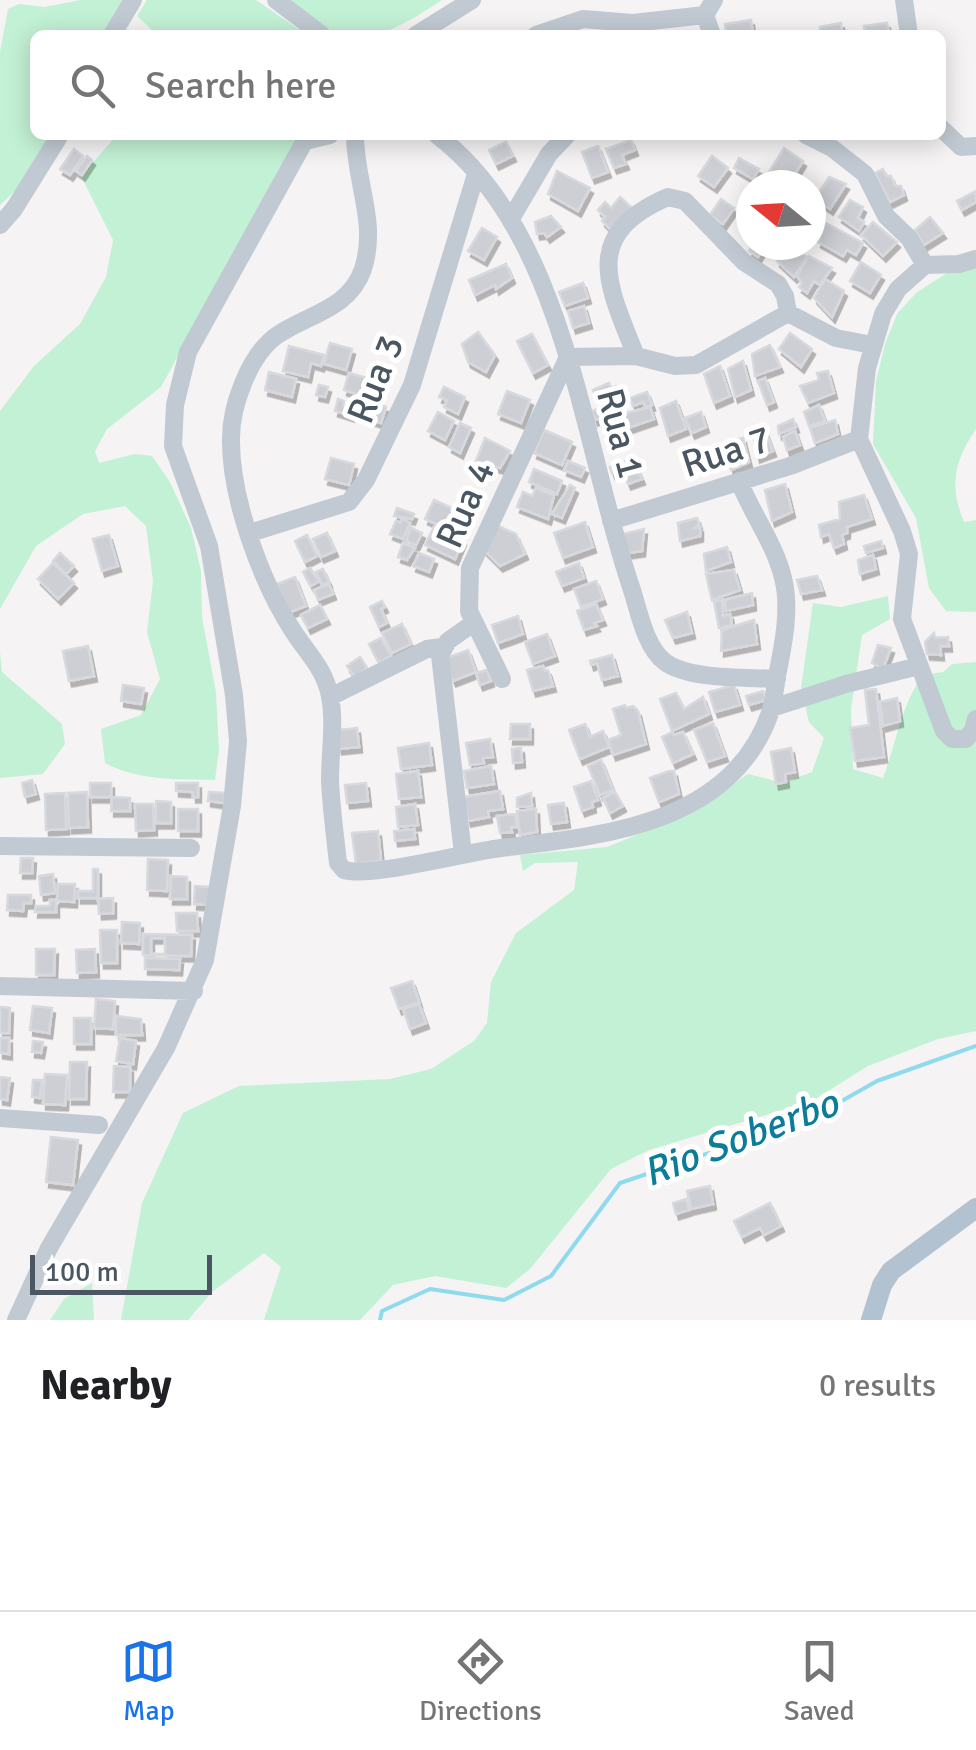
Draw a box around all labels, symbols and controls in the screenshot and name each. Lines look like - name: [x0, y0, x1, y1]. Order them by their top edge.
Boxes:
- search box: [30, 30, 946, 140]
- icon: search: [65, 58, 120, 113]
- text: Search here: [145, 62, 337, 109]
- north arrow: [736, 170, 826, 260]
- street label: Rua 3: [337, 328, 414, 430]
- street label: Rua 1: [586, 383, 655, 483]
- street label: Rua 7: [676, 415, 777, 488]
- street label: Rua 4: [425, 453, 505, 555]
- water label: Rio Soberbo: [636, 1077, 847, 1198]
- scale bar: [30, 1250, 212, 1294]
- text: 100 m: [45, 1255, 119, 1289]
- text: Nearby: [40, 1360, 172, 1411]
- text: 0 results: [819, 1366, 936, 1405]
- tab: Map: [121, 1634, 176, 1728]
- tab: Directions: [419, 1634, 541, 1728]
- tab: Saved: [784, 1634, 855, 1728]

